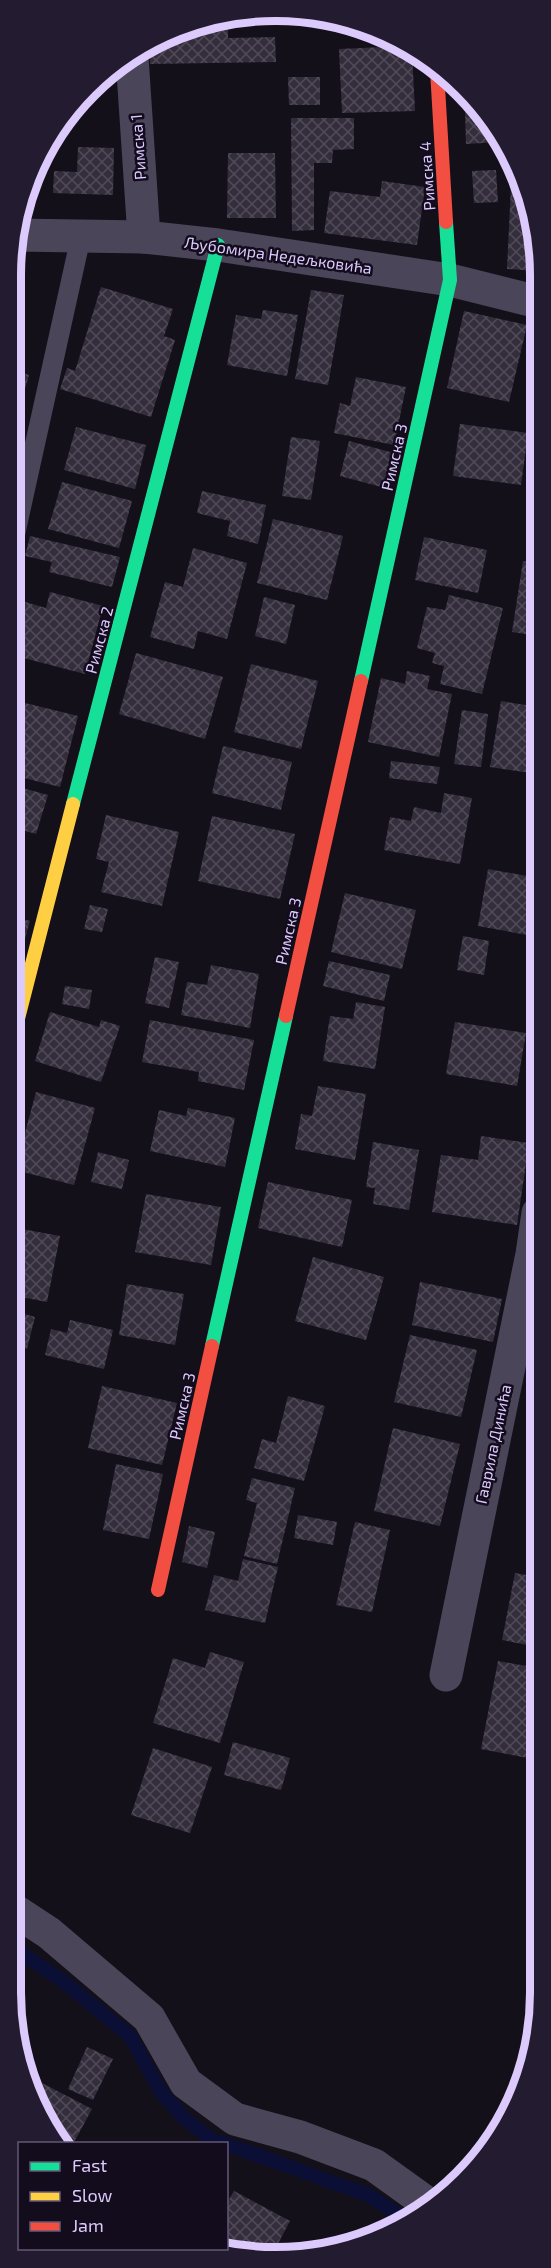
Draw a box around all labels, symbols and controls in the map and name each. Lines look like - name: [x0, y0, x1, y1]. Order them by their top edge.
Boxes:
- street label: Римска 1: [126, 113, 149, 181]
- street label: Римска 4: [415, 141, 438, 211]
- street label: Љубомира Недељковића: [183, 232, 373, 278]
- street label: Римска 3: [377, 421, 410, 492]
- street label: Римска 2: [80, 604, 117, 675]
- street label: Римска 3: [271, 895, 304, 966]
- street label: Римска 3: [165, 1370, 198, 1441]
- street label: Гаврила Динића: [471, 1382, 514, 1505]
- legend: [18, 2142, 228, 2250]
- text: Fast: [72, 2154, 107, 2176]
- text: Slow: [72, 2184, 113, 2206]
- text: Jam: [72, 2214, 104, 2236]

